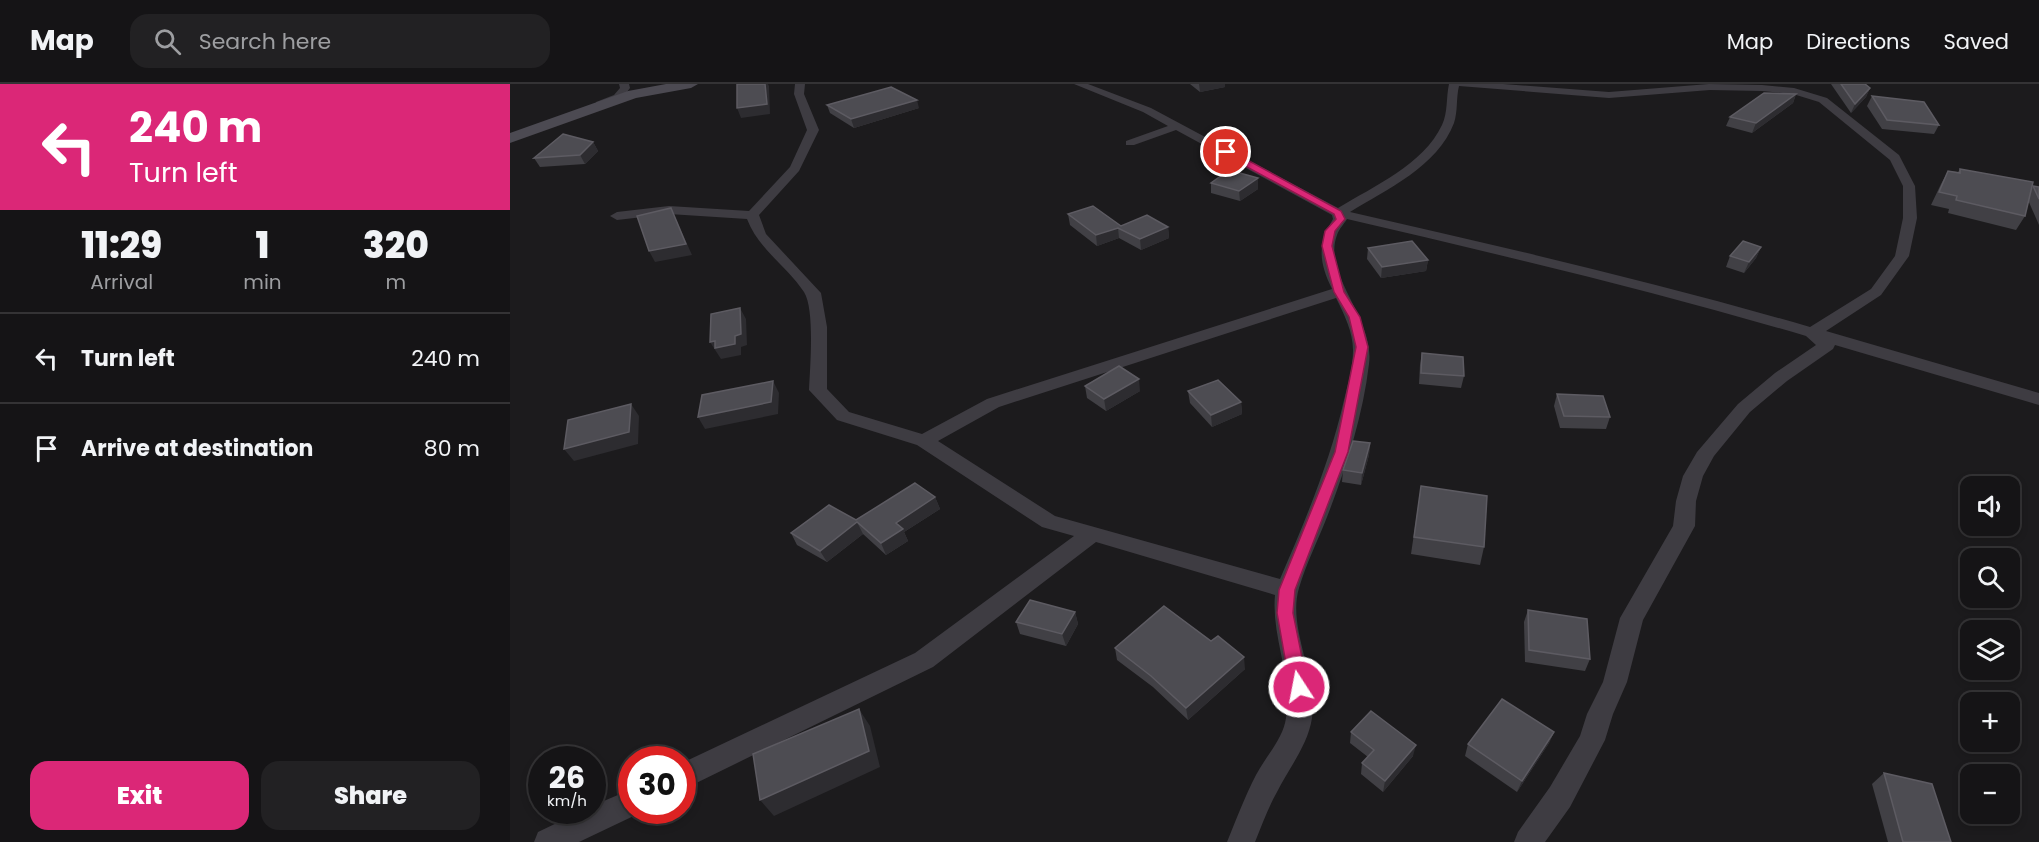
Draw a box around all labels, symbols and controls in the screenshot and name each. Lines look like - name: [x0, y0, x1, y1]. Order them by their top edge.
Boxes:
- search box: [130, 14, 550, 68]
- text: Map: [30, 21, 94, 60]
- icon: search: [151, 25, 184, 58]
- text: Search here: [199, 26, 331, 57]
- text: Map: [1727, 27, 1773, 56]
- text: Directions: [1806, 27, 1910, 56]
- text: Saved: [1943, 27, 2009, 56]
- text: 240 m: [129, 98, 262, 157]
- icon: left: [30, 108, 108, 186]
- pin: [1200, 126, 1251, 177]
- icon: arrive: [1209, 135, 1242, 168]
- text: Turn left: [129, 154, 238, 191]
- text: 11:29: [81, 220, 162, 271]
- text: 1: [255, 220, 269, 271]
- text: 320: [363, 220, 429, 271]
- text: Arrival: [90, 268, 153, 296]
- text: min: [243, 268, 282, 296]
- text: m: [386, 268, 406, 296]
- icon: left: [30, 342, 63, 375]
- text: Turn left: [81, 343, 175, 374]
- text: 240 m: [411, 343, 480, 374]
- icon: arrive: [30, 432, 63, 465]
- text: Arrive at destination: [81, 433, 313, 464]
- text: 80 m: [424, 433, 480, 464]
- map controls: [1960, 476, 2020, 824]
- button: sound: [1960, 476, 2020, 536]
- button: search: [1960, 548, 2020, 608]
- button: layers: [1960, 620, 2020, 680]
- position arrow: [1267, 655, 1331, 719]
- button: +: [1960, 692, 2020, 752]
- speed limit sign: 30: [618, 746, 696, 824]
- text: 26: [549, 756, 585, 799]
- button: Exit: [30, 761, 249, 830]
- button: Share: [261, 761, 480, 830]
- button: −: [1960, 764, 2020, 824]
- text: km/h: [547, 790, 587, 811]

